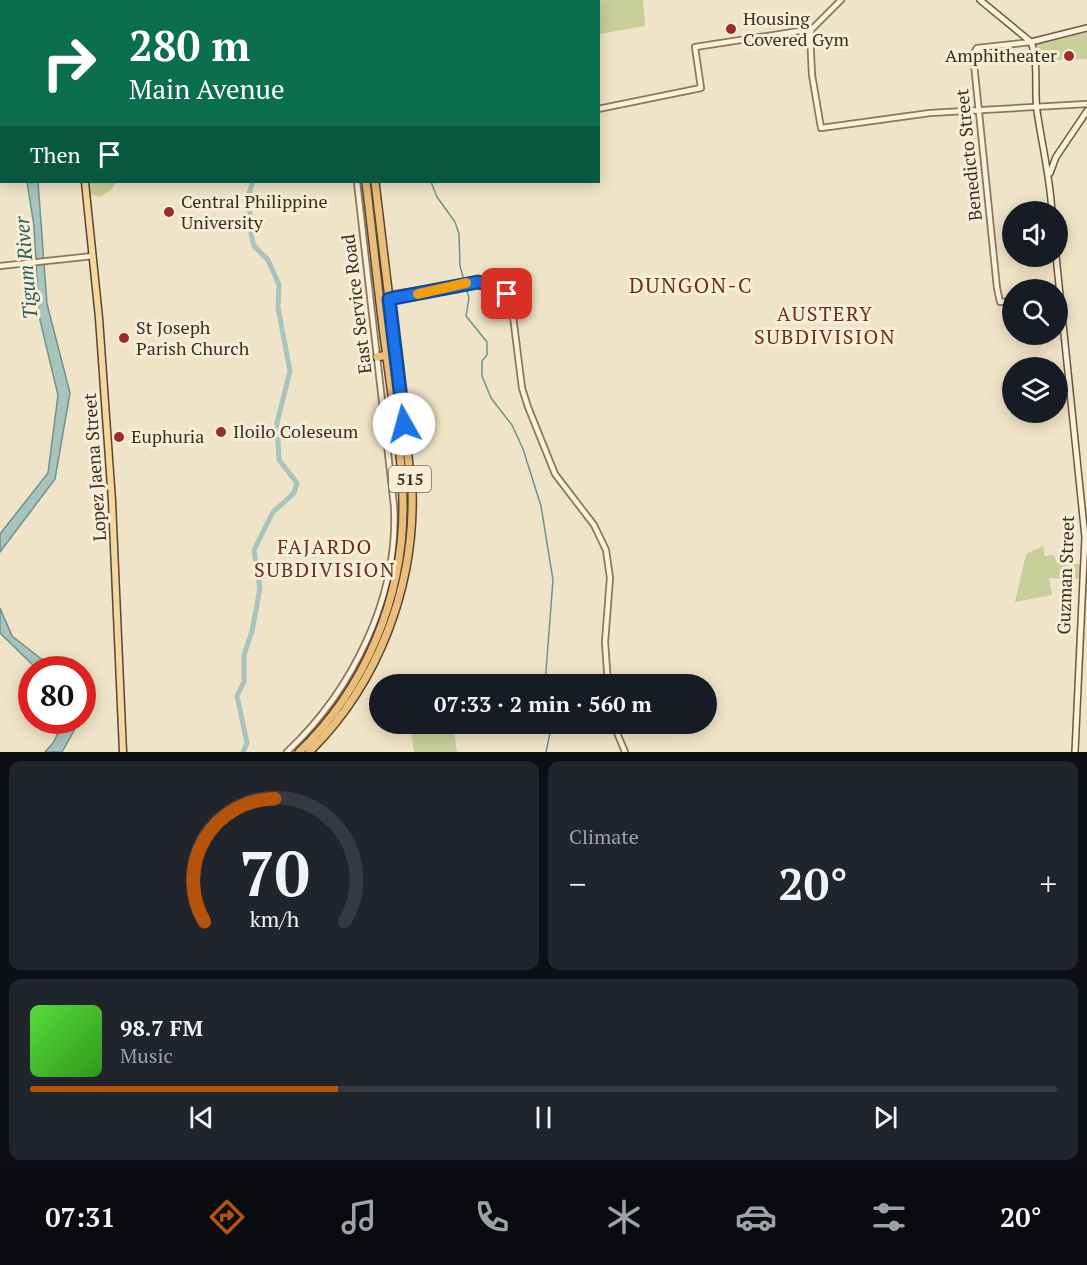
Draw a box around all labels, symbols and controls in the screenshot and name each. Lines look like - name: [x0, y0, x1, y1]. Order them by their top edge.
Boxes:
- place label: Housing Covered Gym: [743, 6, 849, 51]
- text: 280 m: [129, 17, 250, 73]
- marker: Housing Covered Gym: [724, 22, 738, 36]
- icon: right: [30, 24, 108, 102]
- place label: Amphitheater: [945, 43, 1057, 67]
- marker: Amphitheater: [1062, 49, 1076, 63]
- text: Main Avenue: [129, 71, 285, 107]
- street label: Benedicto Street: [949, 88, 987, 222]
- icon: arrive: [93, 138, 126, 171]
- text: Then: [30, 140, 81, 169]
- place label: Central Philippine University: [181, 189, 327, 234]
- map controls: [1002, 201, 1068, 423]
- button: sound: [1002, 201, 1068, 267]
- marker: Central Philippine University: [162, 205, 176, 219]
- water label: Tigum River: [7, 214, 43, 321]
- street label: East Service Road: [336, 233, 376, 375]
- pin: [481, 268, 532, 319]
- district label: DUNGON-C: [629, 271, 753, 299]
- icon: arrive: [490, 277, 523, 310]
- button: search: [1002, 279, 1068, 345]
- district label: AUSTERY SUBDIVISION: [754, 300, 896, 350]
- place label: St Joseph Parish Church: [136, 315, 250, 360]
- marker: St Joseph Parish Church: [117, 331, 131, 345]
- button: layers: [1002, 357, 1068, 423]
- street label: Lopez Jaena Street: [77, 392, 111, 542]
- position arrow: [372, 392, 436, 456]
- place label: Iloilo Coleseum: [233, 419, 359, 443]
- place label: Euphuria: [131, 424, 204, 448]
- marker: Iloilo Coleseum: [214, 425, 228, 439]
- marker: Euphuria: [112, 430, 126, 444]
- road number: 515: [389, 466, 431, 492]
- street label: Guzman Street: [1051, 515, 1079, 635]
- district label: FAJARDO SUBDIVISION: [254, 533, 396, 583]
- speed limit sign: 80: [18, 656, 96, 734]
- text: 07:33 · 2 min · 560 m: [434, 689, 652, 718]
- text: Climate: [569, 823, 639, 850]
- text: 70: [239, 831, 309, 914]
- text: 20°: [778, 853, 848, 913]
- text: −: [569, 862, 587, 905]
- text: +: [1039, 862, 1057, 905]
- text: km/h: [249, 906, 299, 934]
- text: 98.7 FM: [120, 1013, 203, 1042]
- text: Music: [120, 1042, 173, 1069]
- icon: previous: [185, 1101, 218, 1134]
- icon: pause: [527, 1101, 560, 1134]
- icon: next: [869, 1101, 902, 1134]
- icon: directions: [206, 1196, 248, 1238]
- icon: music: [338, 1196, 380, 1238]
- icon: phone: [471, 1196, 513, 1238]
- icon: climate: [603, 1196, 645, 1238]
- icon: car: [735, 1196, 777, 1238]
- icon: filters: [868, 1196, 910, 1238]
- text: 07:31: [45, 1199, 115, 1235]
- text: 20°: [1000, 1199, 1042, 1235]

